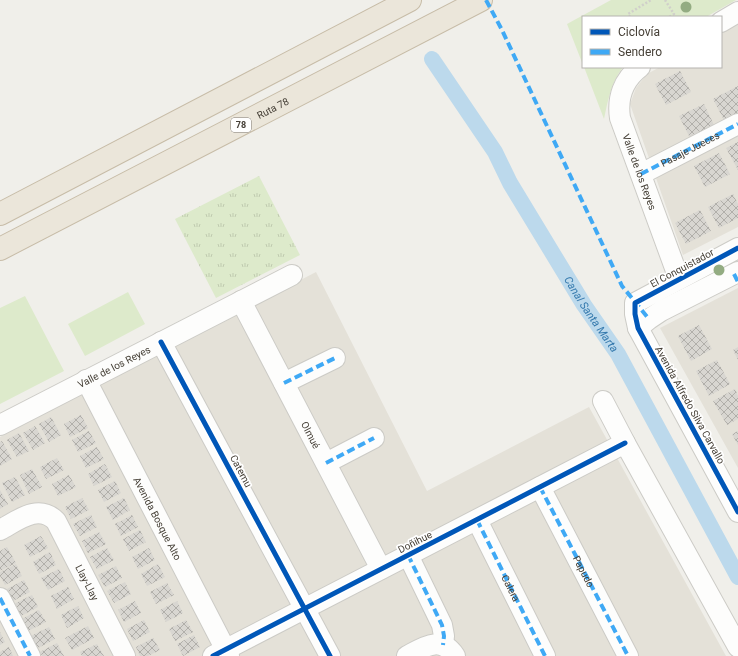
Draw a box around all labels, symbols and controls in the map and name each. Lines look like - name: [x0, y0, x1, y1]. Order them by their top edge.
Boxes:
- legend: [582, 16, 722, 68]
- text: Ciclovía: [618, 25, 660, 39]
- text: Sendero: [618, 45, 662, 59]
- street label: Ruta 78: [255, 95, 291, 121]
- road number: 78: [231, 118, 251, 132]
- street label: Pasaje Jueces: [659, 129, 721, 168]
- street label: Valle de los Reyes: [621, 132, 659, 211]
- street label: El Conquistador: [648, 246, 716, 289]
- water label: Canal Santa Marta: [562, 274, 621, 355]
- street label: Valle de los Reyes: [76, 343, 152, 390]
- street label: Avenida Alfredo Silva Carvallo: [653, 344, 727, 466]
- street label: Olmué: [299, 419, 322, 450]
- street label: Catemu: [228, 453, 254, 489]
- street label: Avenida Bosque Alto: [132, 475, 184, 562]
- street label: Doñihue: [396, 529, 434, 555]
- street label: Papudo: [571, 554, 597, 589]
- street label: Llay-Llay: [74, 563, 101, 602]
- street label: Calera: [500, 573, 522, 603]

